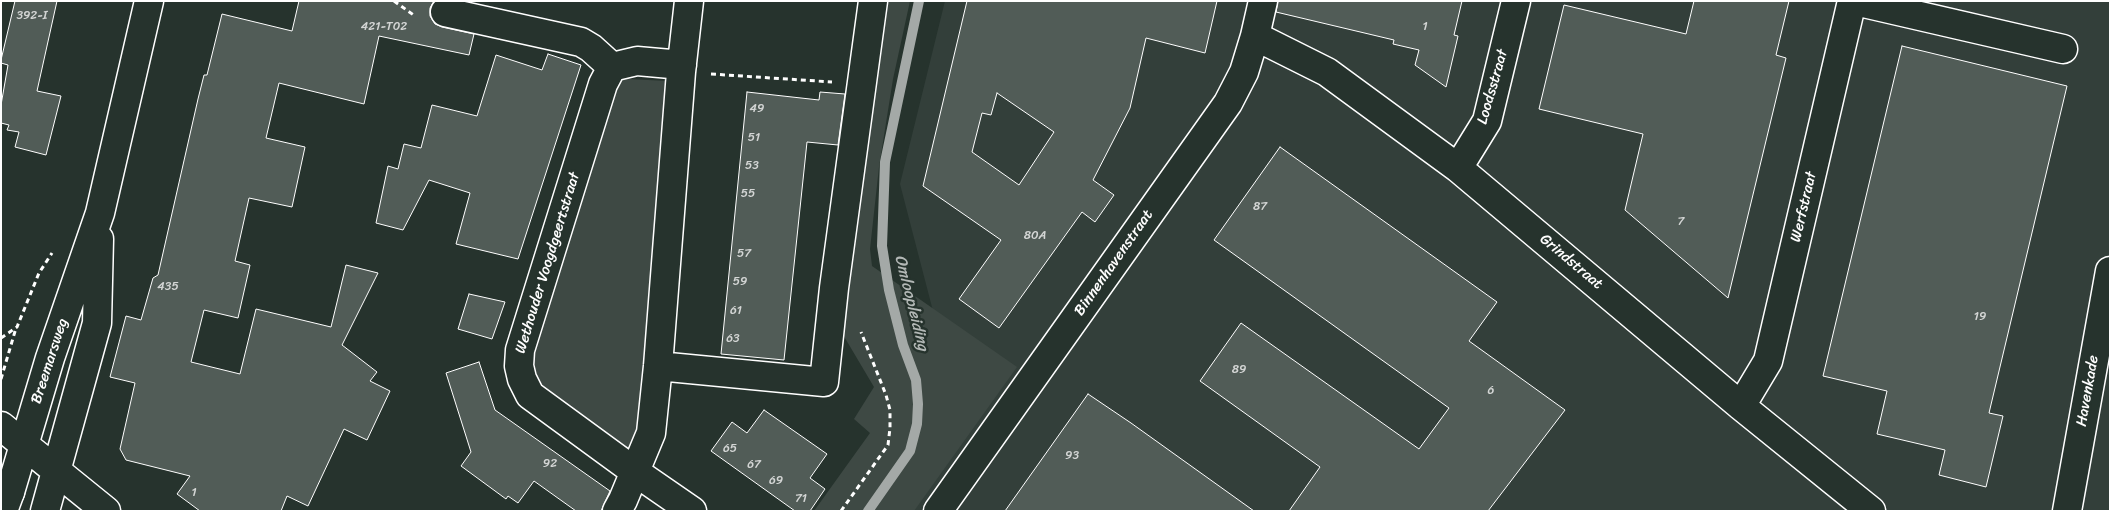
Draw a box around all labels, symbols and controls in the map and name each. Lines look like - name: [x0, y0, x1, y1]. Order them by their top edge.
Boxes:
- house number: 392-I: [16, 9, 48, 23]
- house number: 421-T02: [361, 20, 407, 34]
- house number: 1: [1422, 20, 1428, 34]
- street label: Loodsstraat: [1474, 48, 1512, 126]
- house number: 49: [750, 102, 764, 116]
- house number: 51: [748, 131, 760, 145]
- house number: 53: [745, 159, 759, 173]
- street label: Wethouder Voogdgeertstraat: [512, 170, 584, 356]
- street label: Werfstraat: [1787, 170, 1821, 244]
- house number: 55: [741, 187, 755, 201]
- house number: 87: [1253, 200, 1267, 214]
- street label: Binnenhavenstraat: [1071, 207, 1157, 319]
- house number: 7: [1678, 215, 1684, 229]
- house number: 80A: [1024, 229, 1046, 243]
- street label: Grindstraat: [1536, 230, 1606, 294]
- house number: 57: [737, 247, 751, 261]
- water label: Omloopleiding: [890, 253, 932, 353]
- house number: 59: [733, 275, 747, 289]
- house number: 435: [157, 280, 179, 294]
- house number: 61: [730, 304, 742, 318]
- house number: 19: [1974, 310, 1986, 324]
- street label: Breemarsweg: [28, 316, 72, 406]
- house number: 63: [726, 332, 740, 346]
- street label: Havenkade: [2073, 354, 2103, 428]
- house number: 89: [1232, 363, 1246, 377]
- house number: 6: [1488, 384, 1494, 398]
- house number: 65: [723, 442, 737, 456]
- house number: 93: [1065, 449, 1079, 463]
- house number: 92: [543, 457, 557, 471]
- house number: 67: [747, 458, 761, 472]
- house number: 69: [769, 474, 783, 488]
- house number: 1: [191, 486, 197, 500]
- house number: 71: [795, 492, 807, 506]

